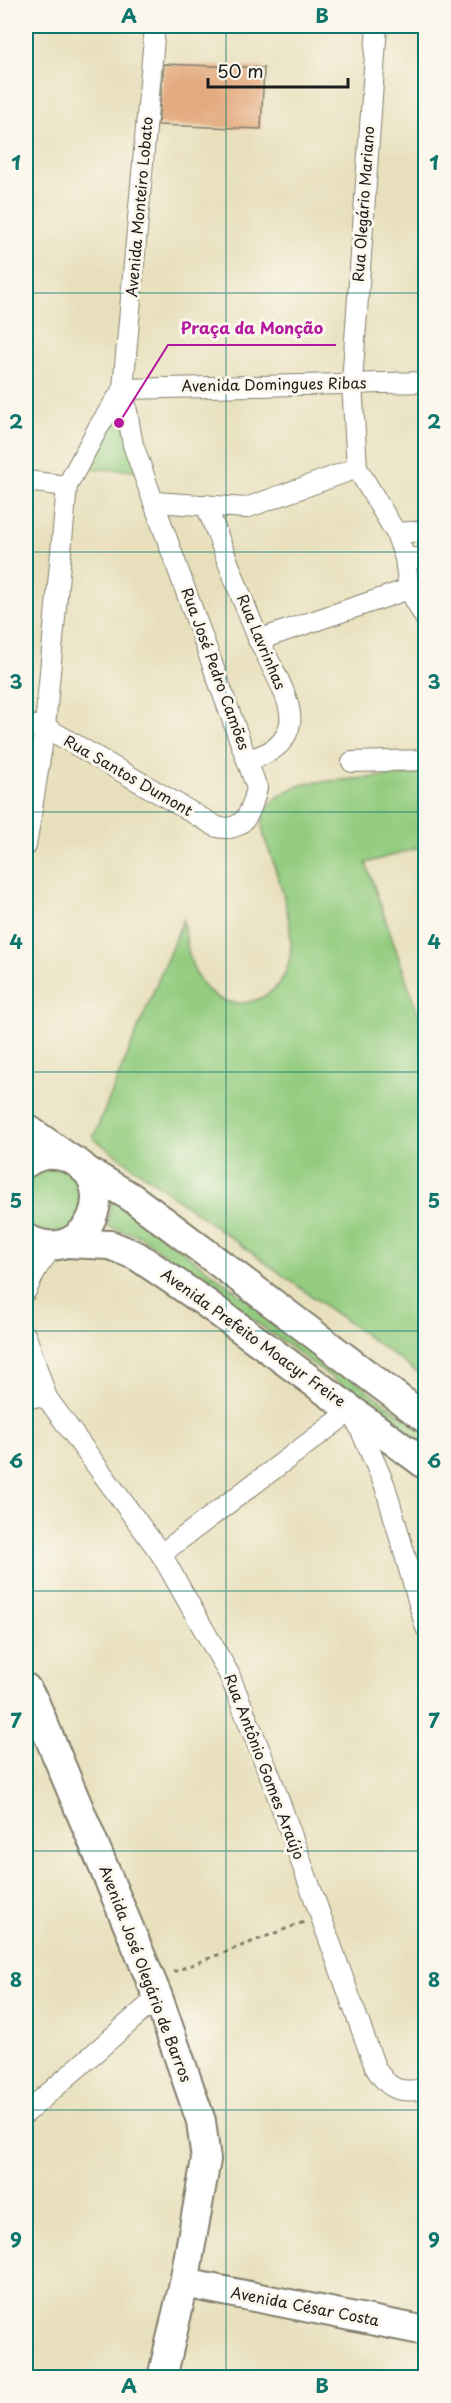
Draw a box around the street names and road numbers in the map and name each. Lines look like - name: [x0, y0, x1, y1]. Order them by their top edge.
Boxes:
- street label: Avenida Monteiro Lobato: [119, 116, 158, 298]
- street label: Rua Olegário Mariano: [346, 125, 379, 283]
- street label: Avenida Domingues Ribas: [181, 370, 367, 397]
- street label: Rua José Pedro Camões: [176, 584, 257, 753]
- street label: Rua Lavrinhas: [232, 590, 293, 693]
- street label: Rua Santos Dumont: [60, 728, 197, 821]
- street label: Avenida Prefeito Moacyr Freire: [157, 1262, 351, 1412]
- street label: Rua Antônio Gomes Araújo: [219, 1670, 311, 1863]
- street label: Avenida José Olegário de Barros: [94, 1862, 198, 2085]
- street label: Avenida César Costa: [229, 2280, 382, 2331]

